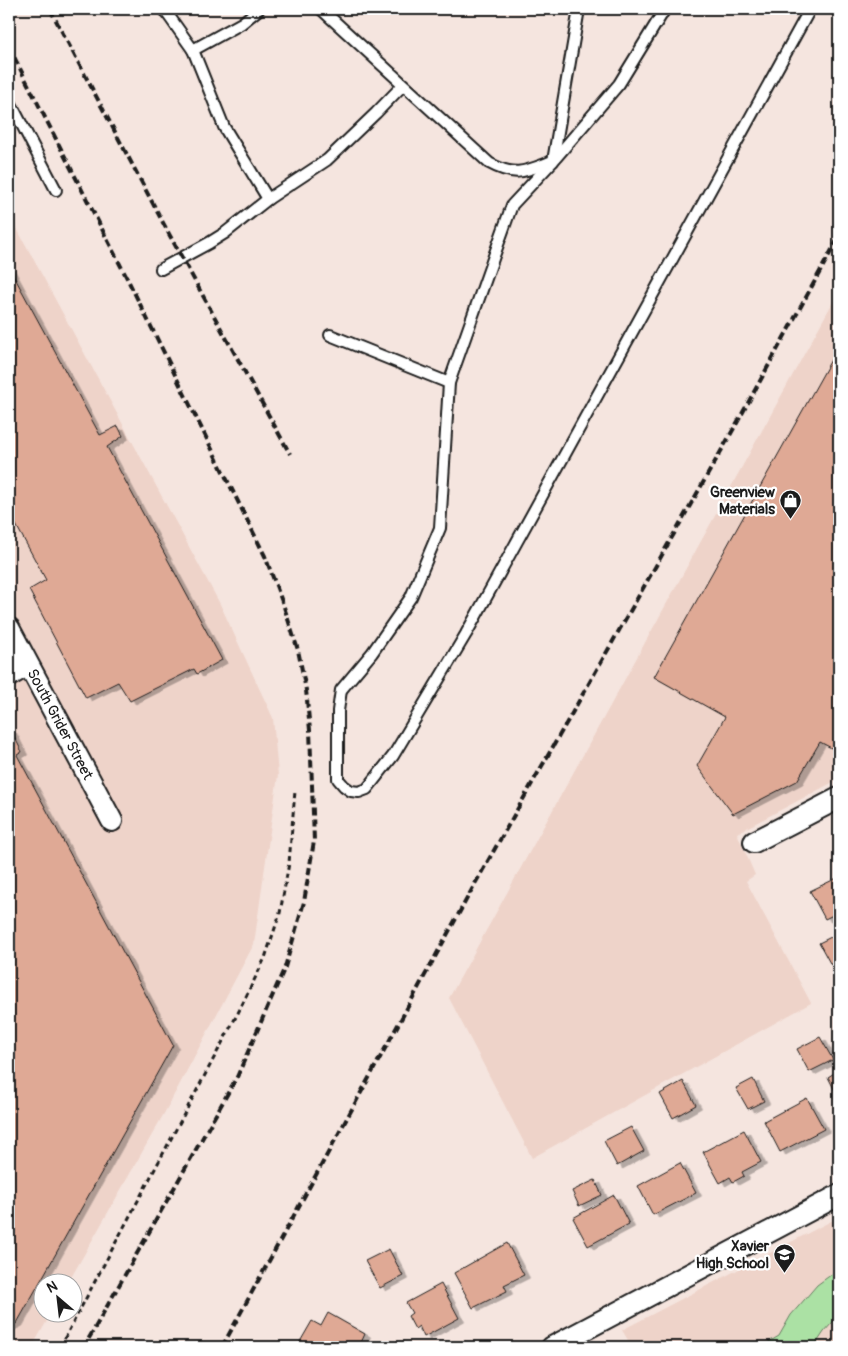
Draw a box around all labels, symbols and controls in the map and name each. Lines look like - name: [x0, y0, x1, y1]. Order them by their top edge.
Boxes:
- place label: Greenview Materials: [710, 483, 776, 519]
- shop icon: Greenview Materials: [779, 489, 803, 520]
- street label: South Grider Street: [23, 666, 98, 784]
- place label: Xavier High School: [696, 1237, 770, 1273]
- school or university icon: Xavier High School: [773, 1243, 797, 1274]
- north arrow: [32, 1274, 82, 1324]
- text: N: [44, 1277, 60, 1297]

